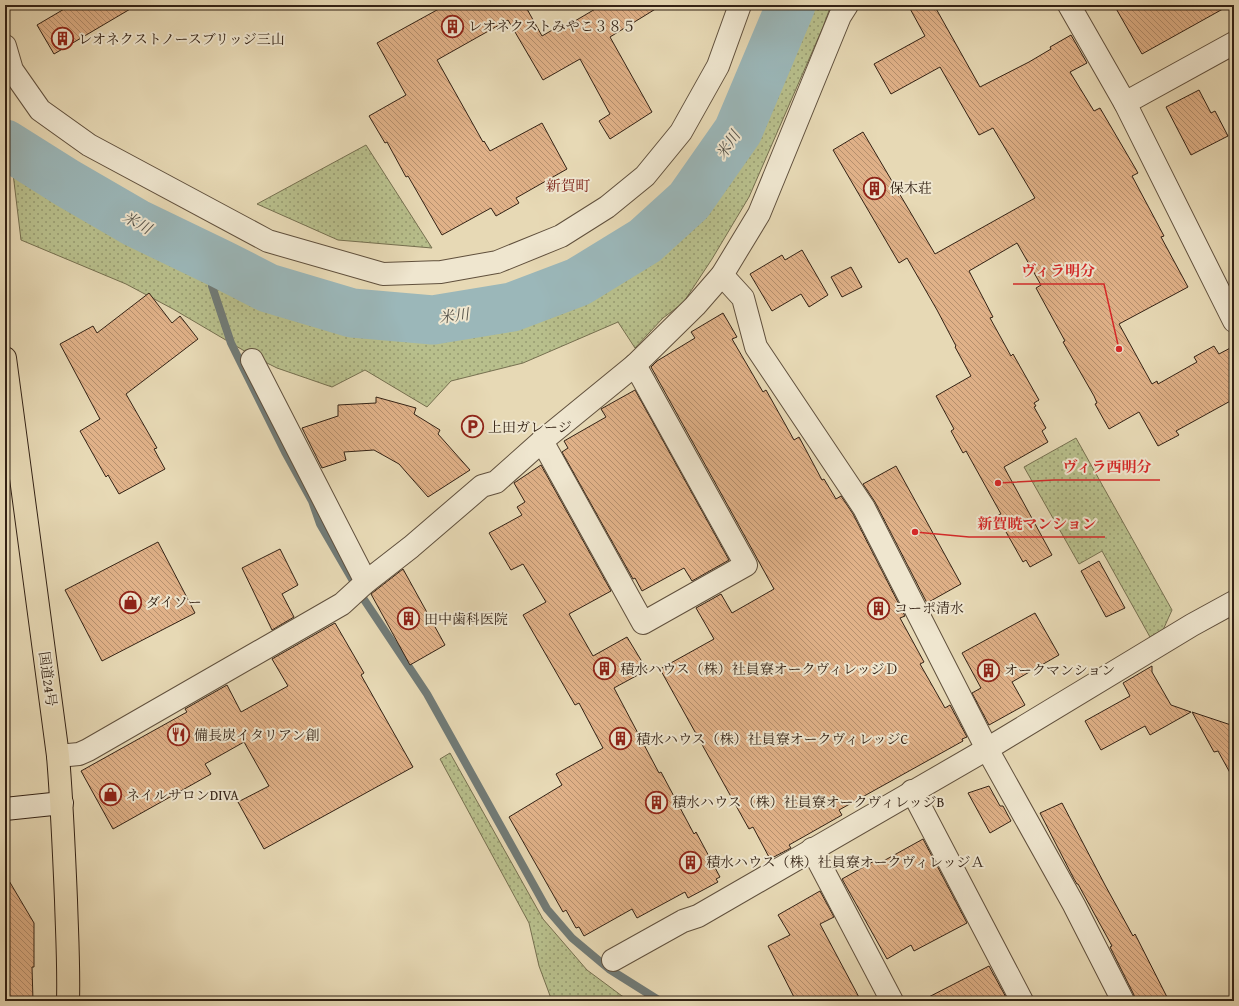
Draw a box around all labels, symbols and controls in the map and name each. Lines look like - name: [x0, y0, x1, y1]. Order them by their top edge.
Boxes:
- building icon: レオネクストみやこ３８５: [439, 13, 465, 39]
- place label: レオネクストみやこ３８５: [468, 16, 636, 36]
- building icon: レオネクストノースブリッジ三山: [49, 26, 75, 52]
- place label: レオネクストノースブリッジ三山: [78, 29, 285, 49]
- water label: 米川: [710, 125, 746, 163]
- district label: 新賀町: [545, 175, 591, 196]
- building icon: 保木荘: [862, 175, 888, 201]
- place label: 保木荘: [890, 178, 932, 198]
- water label: 米川: [119, 206, 157, 240]
- callout: ヴィラ明分: [1013, 257, 1104, 284]
- text: ヴィラ明分: [1021, 260, 1095, 281]
- water label: 米川: [438, 303, 472, 328]
- parking icon: 上田ガレージ: [459, 414, 485, 440]
- place label: 上田ガレージ: [488, 417, 572, 437]
- callout: ヴィラ西明分: [1054, 453, 1160, 480]
- text: ヴィラ西明分: [1062, 456, 1152, 477]
- callout: 新賀暁マンション: [969, 510, 1105, 537]
- text: 新賀暁マンション: [977, 513, 1097, 534]
- shop icon: ダイソー: [117, 589, 143, 615]
- place label: ダイソー: [146, 592, 202, 612]
- building icon: コーポ清水: [866, 595, 892, 621]
- place label: コーポ清水: [894, 598, 964, 618]
- building icon: 田中歯科医院: [395, 606, 421, 632]
- place label: 田中歯科医院: [424, 609, 508, 629]
- street label: 国道24号: [34, 650, 62, 708]
- building icon: 積水ハウス（株）社員寮オークヴィレッジＤ: [592, 656, 618, 682]
- building icon: オークマンション: [976, 657, 1002, 683]
- place label: 積水ハウス（株）社員寮オークヴィレッジＤ: [620, 659, 899, 679]
- place label: オークマンション: [1004, 660, 1115, 680]
- restaurant icon: 備長炭イタリアン創: [166, 722, 192, 748]
- place label: 備長炭イタリアン創: [194, 725, 319, 745]
- building icon: 積水ハウス（株）社員寮オークヴィレッジC: [607, 726, 633, 752]
- place label: 積水ハウス（株）社員寮オークヴィレッジC: [636, 729, 909, 749]
- shop icon: ネイルサロンDIVA: [97, 782, 123, 808]
- place label: ネイルサロンDIVA: [126, 785, 239, 805]
- building icon: 積水ハウス（株）社員寮オークヴィレッジB: [643, 789, 669, 815]
- place label: 積水ハウス（株）社員寮オークヴィレッジB: [672, 792, 945, 812]
- building icon: 積水ハウス（株）社員寮オークヴィレッジＡ: [677, 849, 703, 875]
- place label: 積水ハウス（株）社員寮オークヴィレッジＡ: [706, 852, 985, 872]

